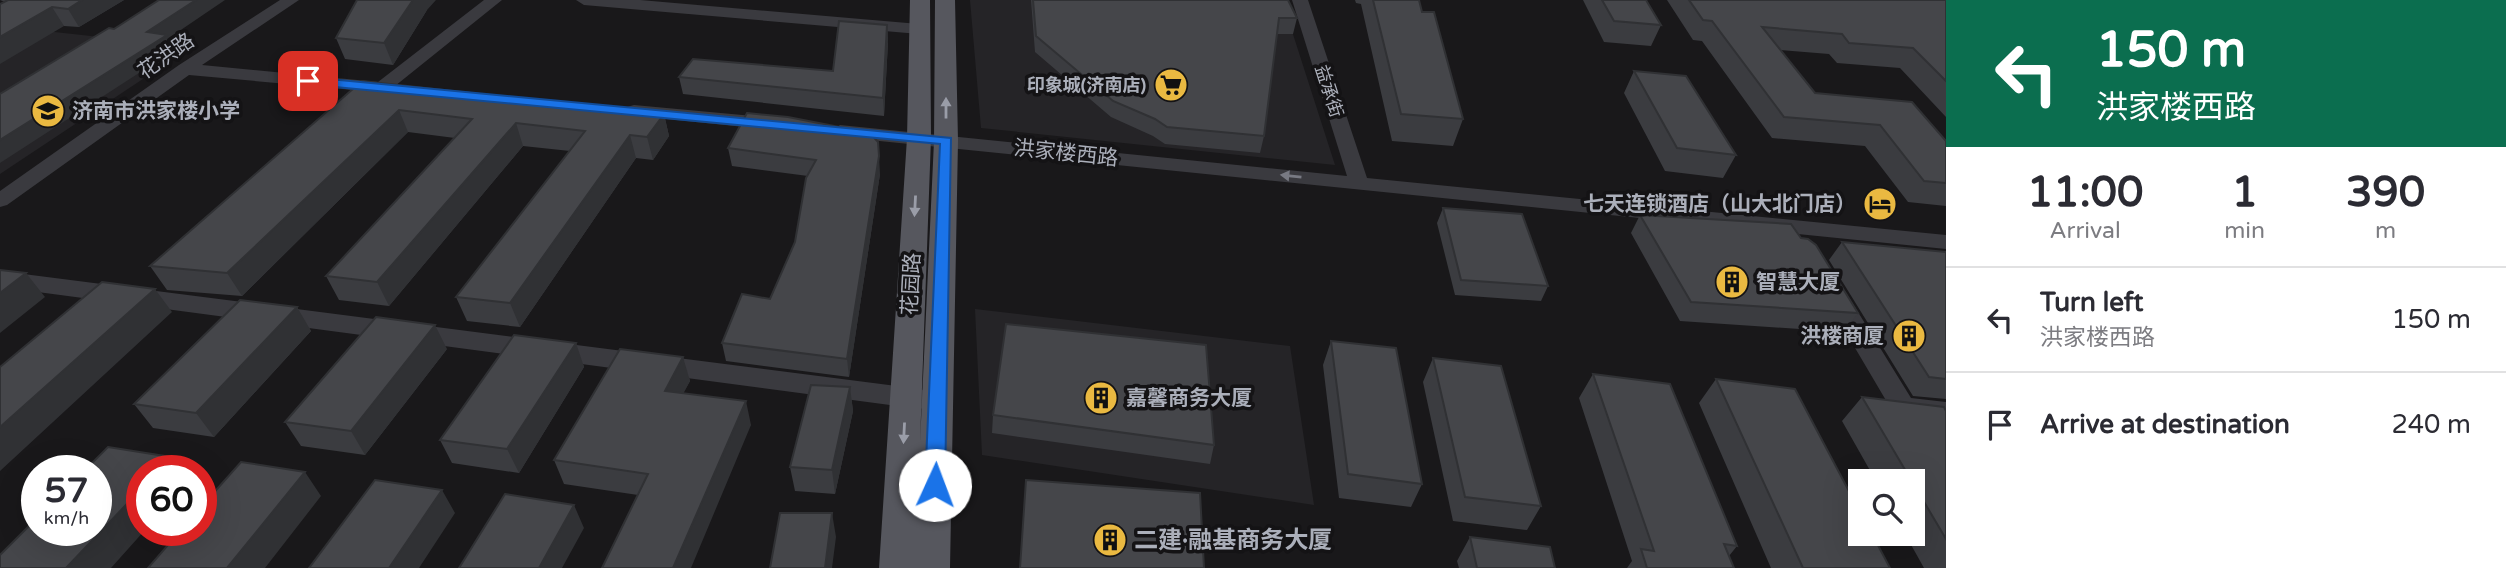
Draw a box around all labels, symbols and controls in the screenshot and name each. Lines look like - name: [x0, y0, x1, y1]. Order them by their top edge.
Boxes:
- text: 150 m: [2096, 21, 2246, 80]
- street label: 花洪路: [133, 28, 199, 85]
- icon: left: [1981, 28, 2072, 119]
- pin: [278, 51, 338, 111]
- icon: arrive: [289, 62, 327, 100]
- street label: 益承街: [1310, 62, 1348, 120]
- supermarket icon: 印象城(济南店): [1152, 66, 1190, 104]
- place label: 印象城(济南店): [1027, 74, 1146, 96]
- text: 洪家楼西路: [2096, 89, 2256, 127]
- school or university icon: 济南市洪家楼小学: [29, 92, 67, 130]
- one-way arrow: [940, 97, 952, 119]
- place label: 济南市洪家楼小学: [72, 99, 240, 124]
- street label: 洪家楼西路: [1012, 136, 1119, 171]
- text: 11:00: [2027, 167, 2143, 218]
- text: 1: [2231, 167, 2258, 218]
- text: 390: [2346, 167, 2425, 218]
- one-way arrow: [1280, 170, 1302, 181]
- hotel icon: 七天连锁酒店（山大北门店）: [1861, 185, 1899, 223]
- place label: 七天连锁酒店（山大北门店）: [1583, 192, 1856, 217]
- one-way arrow: [910, 195, 921, 217]
- text: Arrival: [2050, 217, 2121, 245]
- text: min: [2224, 217, 2265, 245]
- text: m: [2375, 217, 2396, 245]
- street label: 花园路: [897, 252, 926, 316]
- building icon: 智慧大厦: [1713, 263, 1751, 301]
- place label: 智慧大厦: [1756, 270, 1840, 295]
- text: Turn left: [2040, 287, 2143, 318]
- icon: left: [1981, 301, 2019, 339]
- text: 150 m: [2391, 304, 2471, 335]
- building icon: 洪楼商厦: [1890, 317, 1928, 355]
- place label: 洪楼商厦: [1800, 324, 1884, 349]
- text: 洪家楼西路: [2040, 324, 2155, 352]
- building icon: 嘉馨商务大厦: [1082, 379, 1120, 417]
- place label: 嘉馨商务大厦: [1126, 386, 1252, 411]
- icon: arrive: [1981, 406, 2019, 444]
- text: Arrive at destination: [2040, 409, 2290, 440]
- text: 240 m: [2391, 409, 2471, 440]
- one-way arrow: [898, 423, 909, 445]
- position arrow: [898, 448, 972, 522]
- speed limit sign: 60: [126, 455, 217, 546]
- map controls: [1848, 469, 1925, 546]
- button: search: [1848, 469, 1925, 546]
- text: 57: [45, 470, 88, 512]
- text: km/h: [44, 507, 89, 529]
- building icon: 二建·融基商务大厦: [1091, 521, 1129, 559]
- place label: 二建·融基商务大厦: [1134, 526, 1332, 555]

